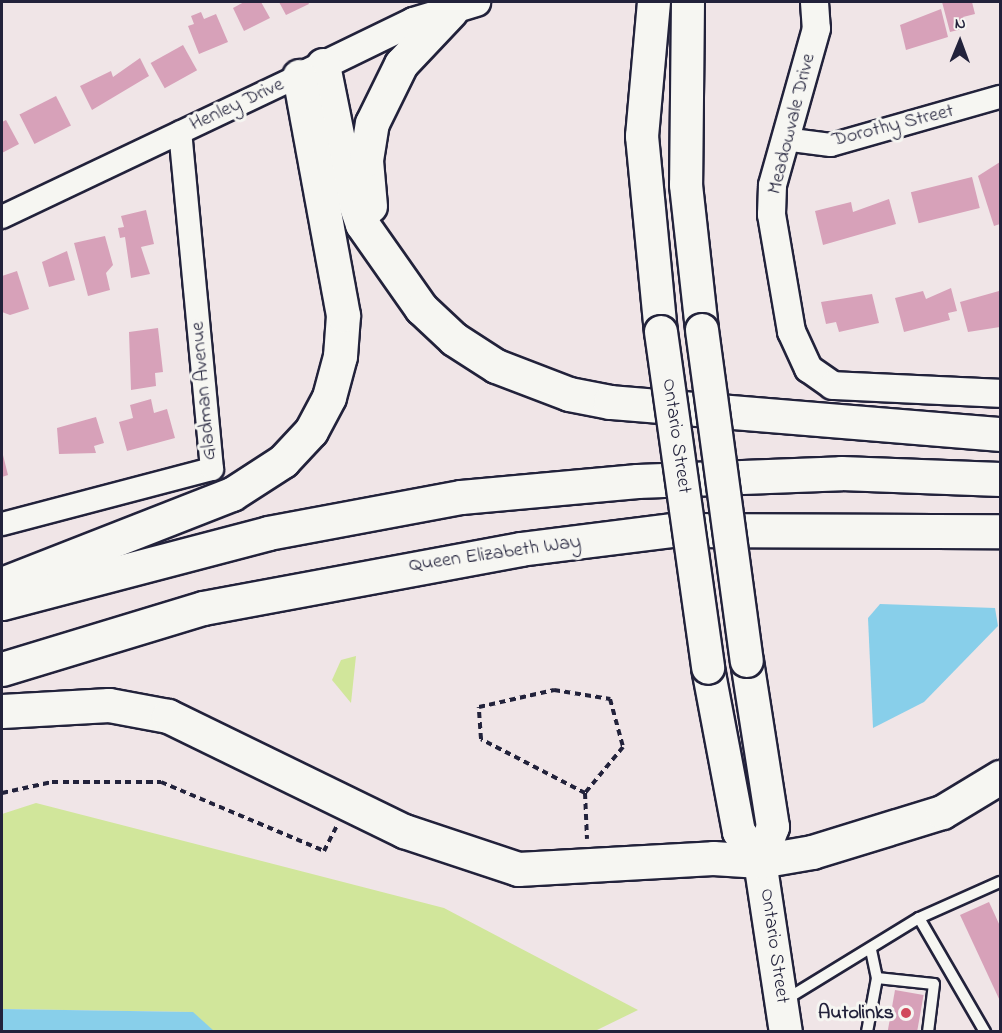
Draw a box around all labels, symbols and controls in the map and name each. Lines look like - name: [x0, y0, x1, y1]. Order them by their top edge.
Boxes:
- north arrow: [930, 12, 990, 72]
- text: N: [955, 12, 966, 36]
- street label: Meadowvale Drive: [763, 51, 821, 197]
- street label: Henley Drive: [186, 73, 288, 137]
- street label: Dorothy Street: [830, 99, 956, 153]
- street label: Gladman Avenue: [186, 321, 222, 461]
- street label: Ontario Street: [656, 377, 696, 495]
- street label: Queen Elizabeth Way: [407, 530, 583, 578]
- street label: Ontario Street: [754, 887, 794, 1005]
- place label: Autolinks: [818, 1001, 894, 1025]
- marker: Autolinks: [899, 1006, 913, 1020]

